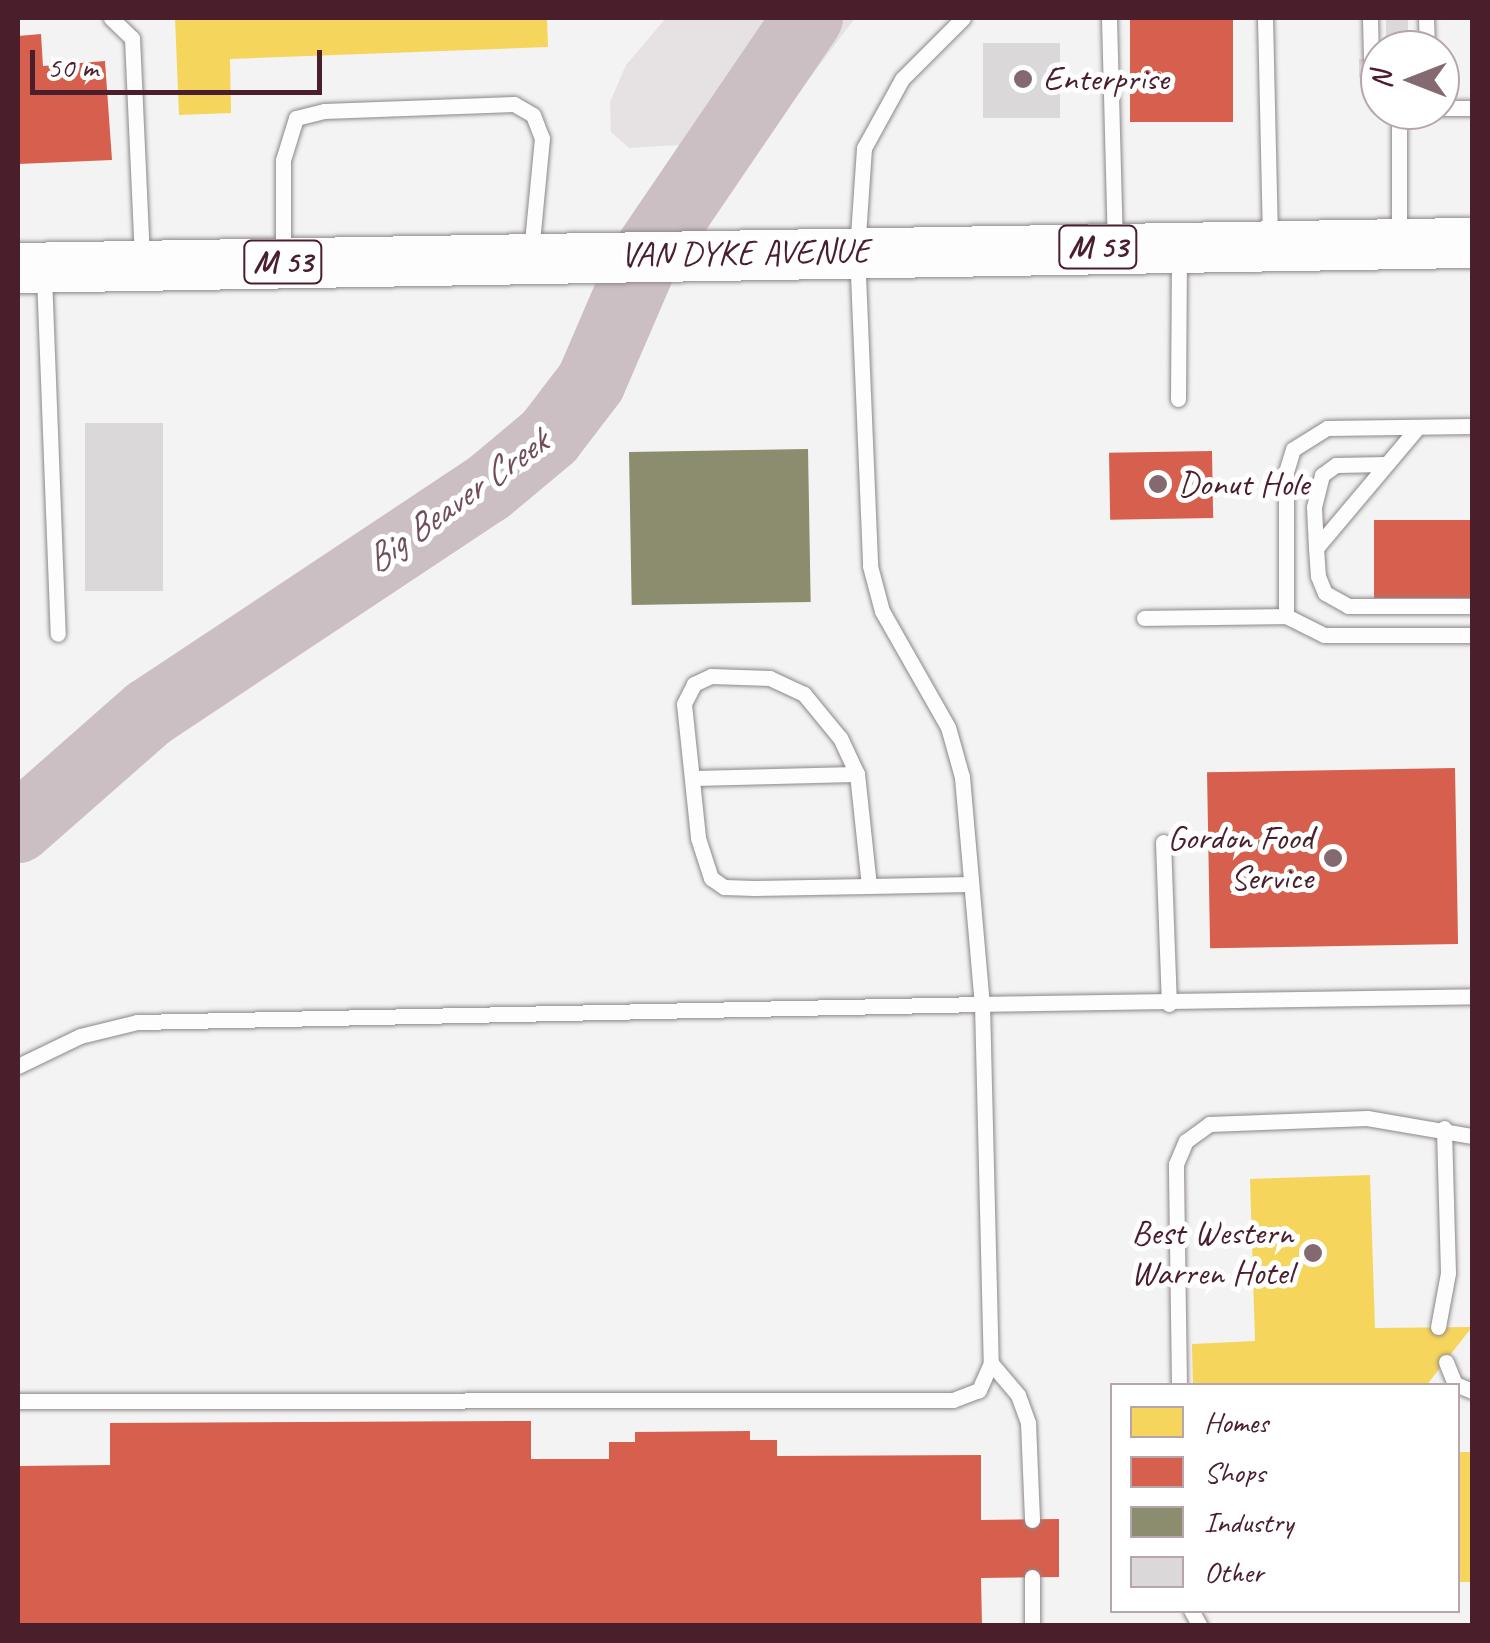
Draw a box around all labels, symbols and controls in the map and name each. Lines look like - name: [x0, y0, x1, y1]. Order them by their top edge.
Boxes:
- scale bar: [35, 30, 328, 92]
- north arrow: [1360, 30, 1460, 130]
- text: 50 m: [47, 48, 98, 86]
- place label: Enterprise: [1043, 58, 1169, 100]
- marker: Enterprise: [1012, 68, 1034, 90]
- text: N: [1364, 71, 1399, 89]
- road number: M 53: [1058, 220, 1138, 274]
- street label: VAN DYKE AVENUE: [621, 230, 869, 276]
- road number: M 53: [243, 235, 323, 289]
- water label: Big Beaver Creek: [356, 419, 556, 583]
- place label: Donut Hole: [1178, 463, 1309, 505]
- marker: Donut Hole: [1147, 473, 1169, 495]
- place label: Gordon Food Service: [1167, 817, 1313, 899]
- marker: Gordon Food Service: [1322, 847, 1344, 869]
- place label: Best Western Warren Hotel: [1131, 1212, 1293, 1294]
- marker: Best Western Warren Hotel: [1302, 1242, 1324, 1264]
- legend: [1110, 1383, 1460, 1613]
- text: Homes: [1204, 1403, 1268, 1441]
- text: Shops: [1204, 1453, 1265, 1491]
- text: Industry: [1204, 1503, 1293, 1541]
- text: Other: [1204, 1553, 1264, 1591]

